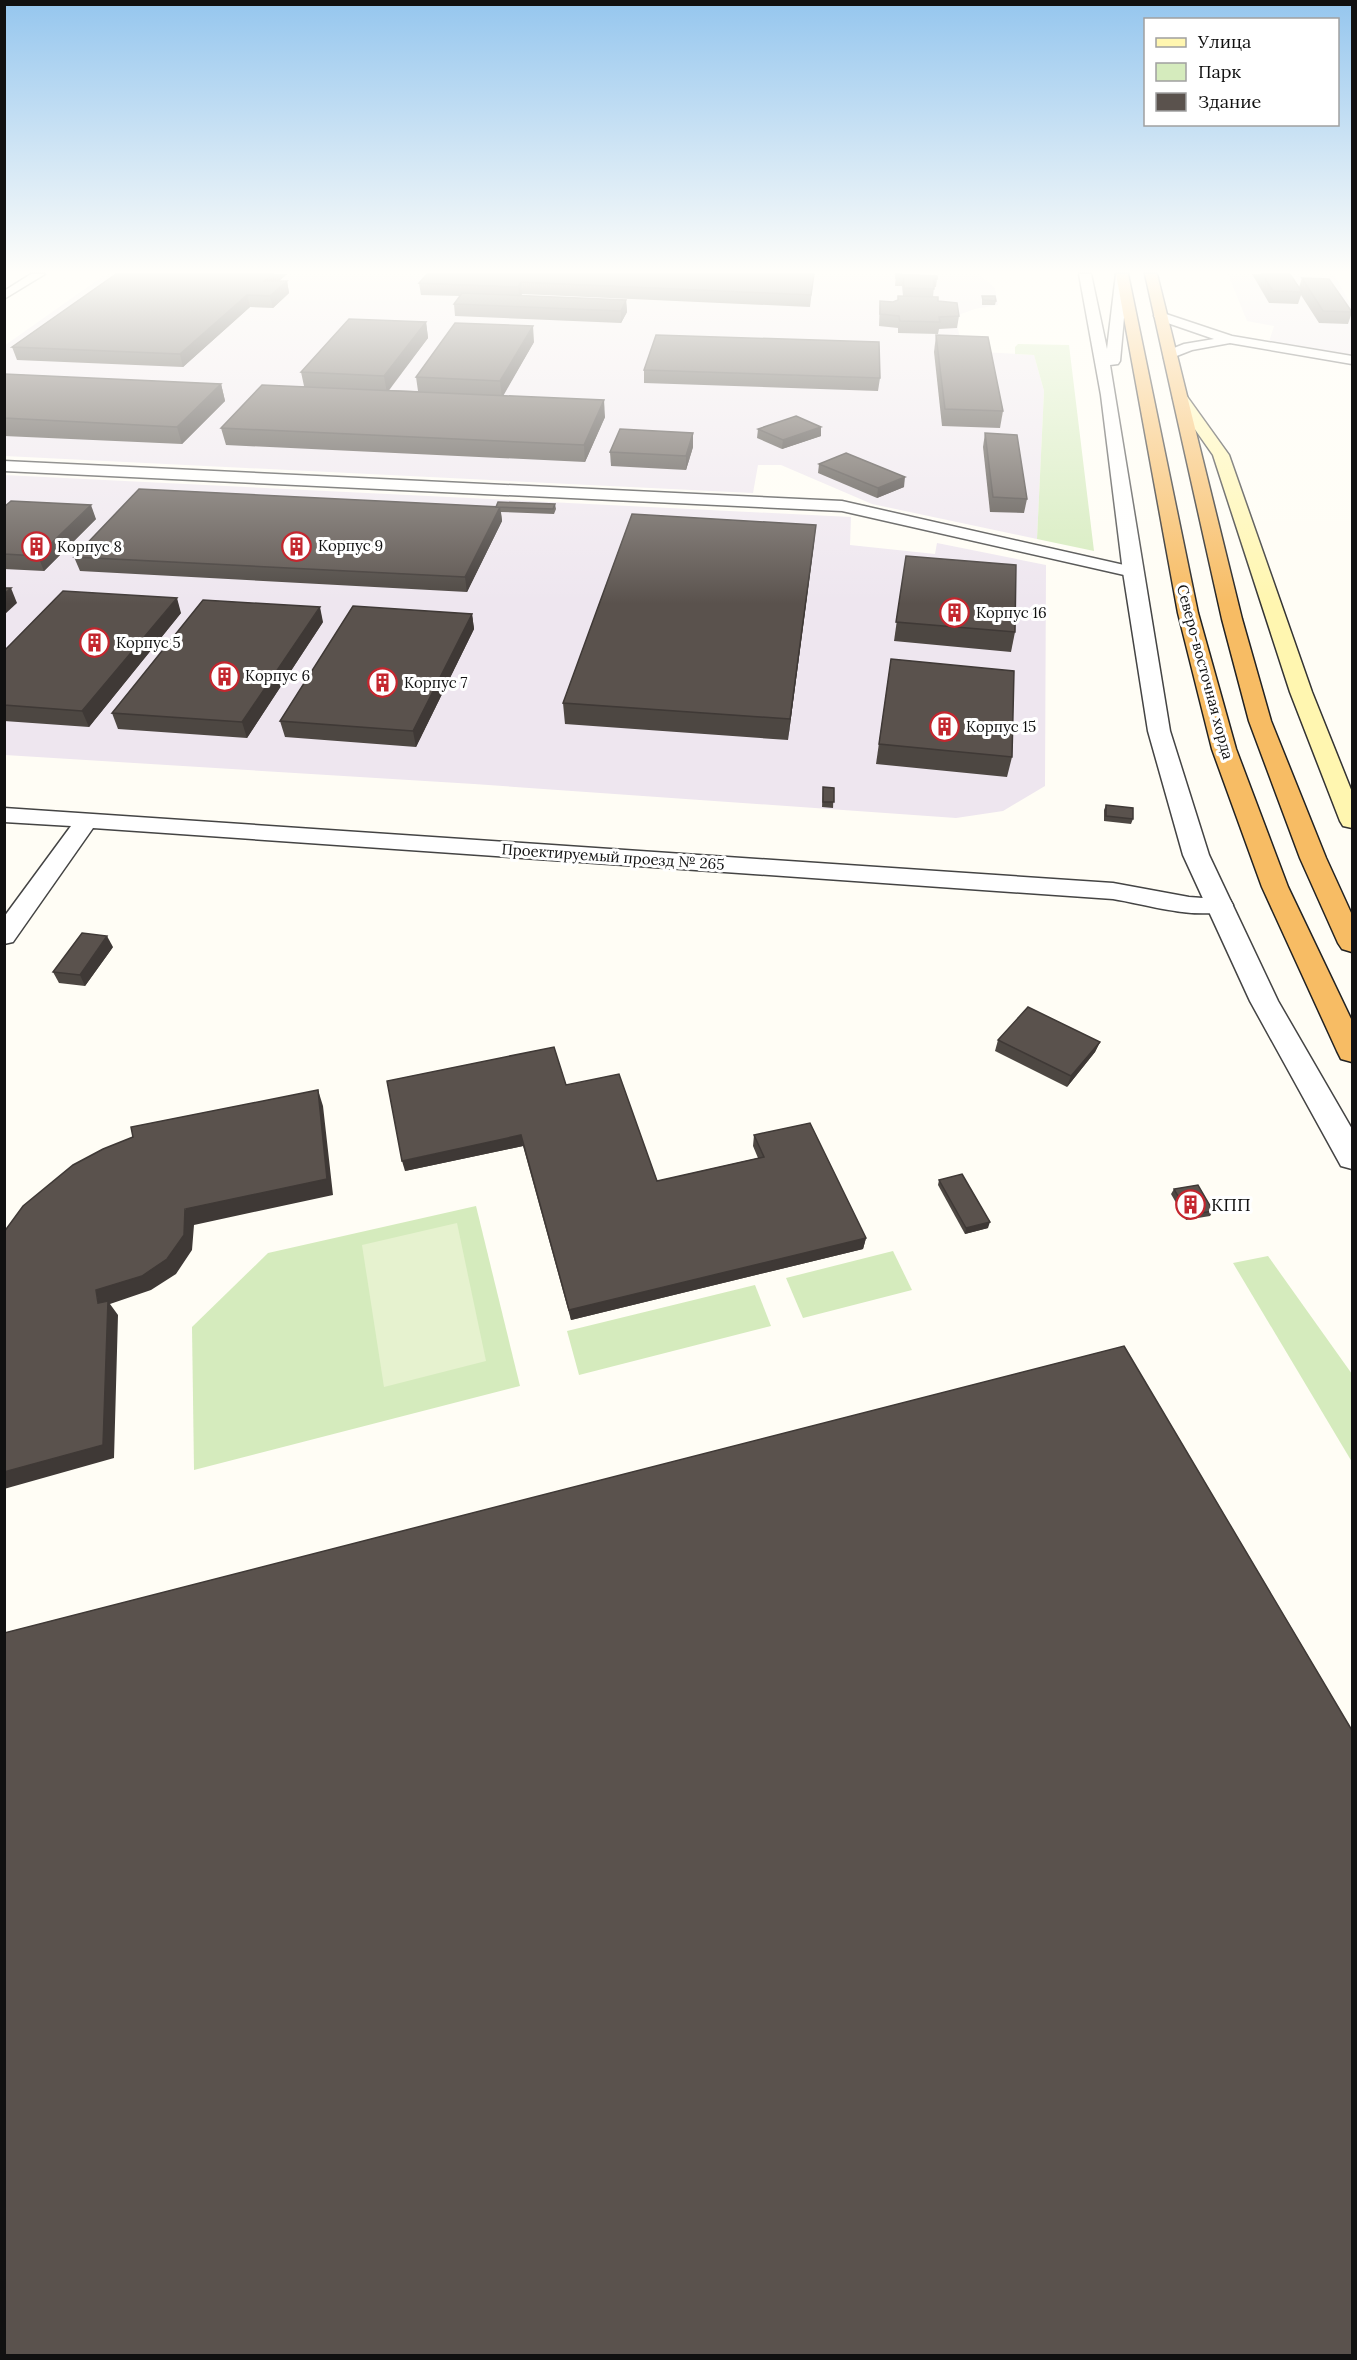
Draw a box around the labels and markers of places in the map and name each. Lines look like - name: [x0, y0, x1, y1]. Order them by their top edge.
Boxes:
- building icon: Корпус 9: [281, 530, 313, 562]
- building icon: Корпус 8: [20, 531, 52, 563]
- place label: Корпус 9: [318, 536, 383, 555]
- place label: Корпус 8: [57, 537, 122, 556]
- building icon: Корпус 16: [939, 597, 971, 629]
- place label: Корпус 16: [976, 603, 1047, 622]
- building icon: Корпус 5: [79, 627, 111, 659]
- place label: Корпус 5: [116, 633, 181, 652]
- building icon: Корпус 6: [208, 660, 240, 692]
- place label: Корпус 6: [245, 666, 310, 685]
- building icon: Корпус 7: [367, 667, 399, 699]
- place label: Корпус 7: [404, 673, 468, 692]
- building icon: Корпус 15: [929, 711, 961, 743]
- place label: Корпус 15: [966, 717, 1036, 736]
- building icon: КПП: [1174, 1189, 1206, 1221]
- place label: КПП: [1211, 1193, 1251, 1216]

